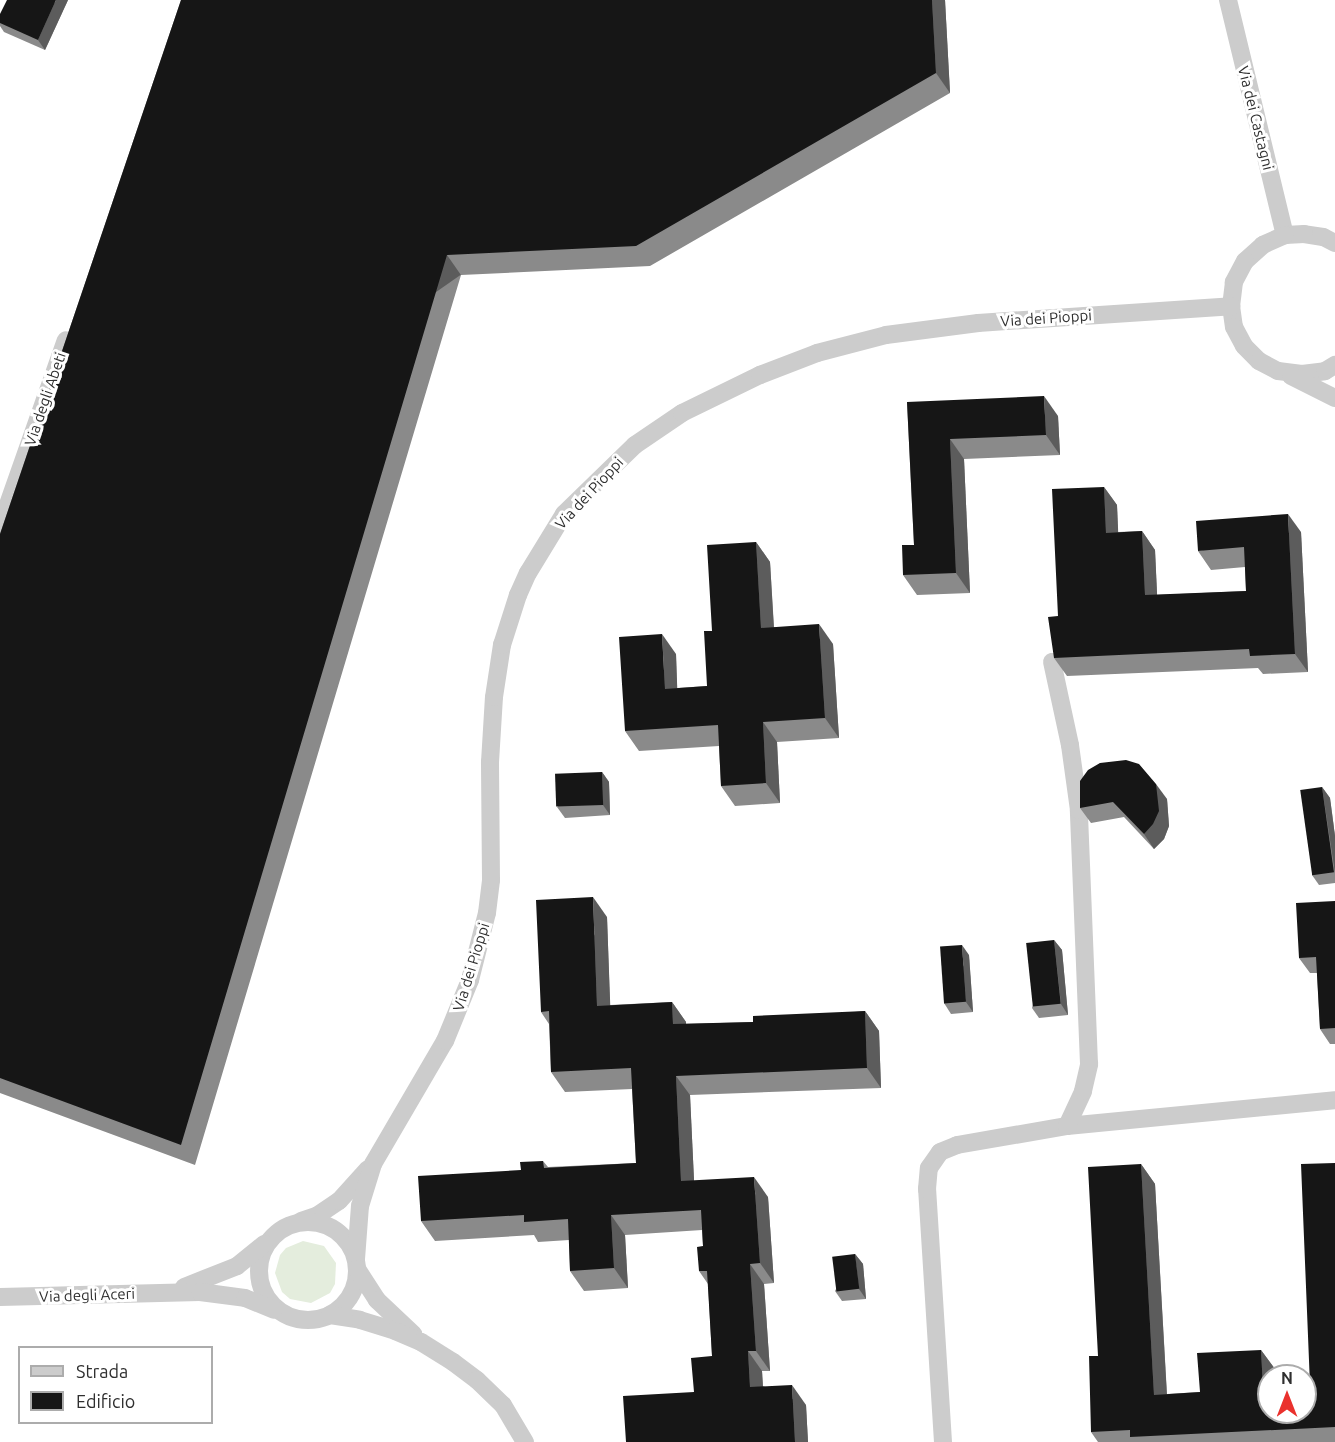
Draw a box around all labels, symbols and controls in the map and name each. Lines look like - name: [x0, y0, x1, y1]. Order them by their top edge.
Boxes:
- street label: Via dei Castagni: [1234, 64, 1278, 172]
- street label: Via dei Pioppi: [1000, 306, 1092, 330]
- street label: Via degli Abeti: [21, 350, 69, 448]
- street label: Via dei Pioppi: [551, 453, 627, 533]
- street label: Via dei Pioppi: [449, 921, 493, 1013]
- street label: Via degli Aceri: [39, 1284, 135, 1306]
- legend: [18, 1346, 213, 1424]
- text: Strada: [76, 1361, 128, 1381]
- north arrow: [1257, 1364, 1317, 1424]
- text: N: [1281, 1369, 1293, 1387]
- text: Edificio: [76, 1391, 135, 1411]

